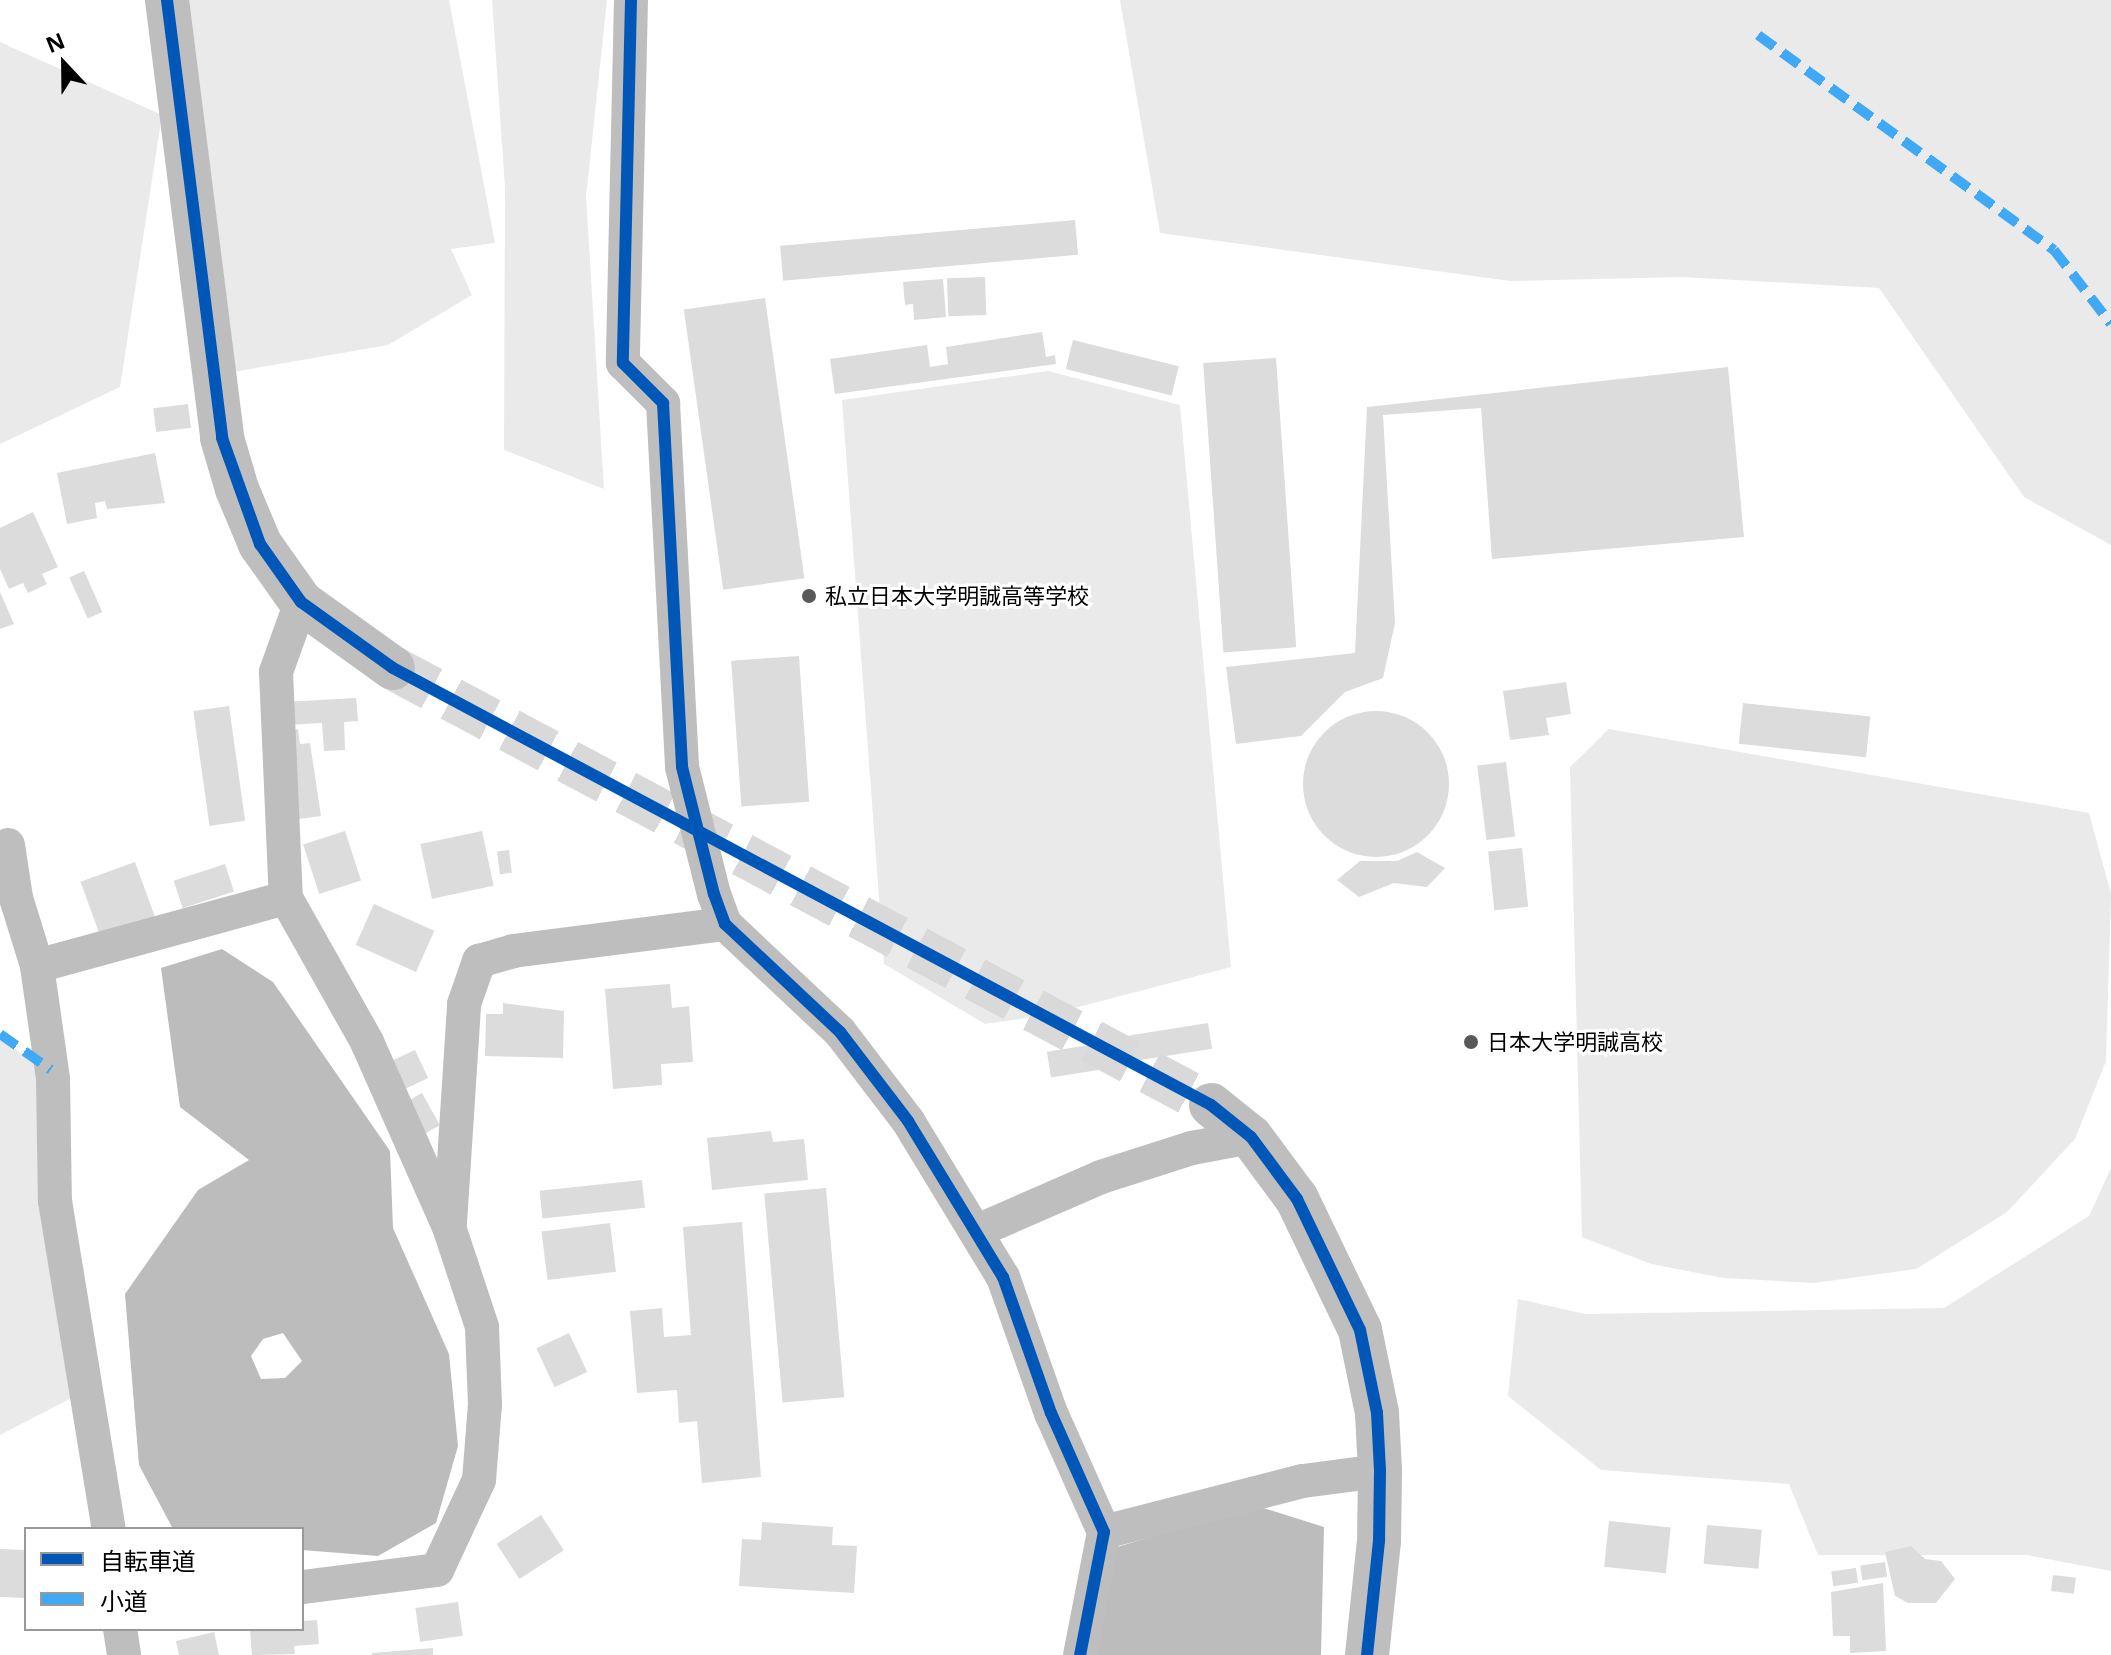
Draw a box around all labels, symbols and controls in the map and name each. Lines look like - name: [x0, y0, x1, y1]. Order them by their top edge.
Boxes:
- north arrow: [24, 24, 104, 104]
- text: N: [41, 24, 69, 59]
- place label: 私立日本大学明誠高等学校: [825, 583, 1089, 609]
- marker: 私立日本大学明誠高等学校: [800, 587, 818, 605]
- place label: 日本大学明誠高校: [1487, 1029, 1663, 1055]
- marker: 日本大学明誠高校: [1462, 1033, 1480, 1051]
- legend: [24, 1527, 304, 1631]
- text: 自転車道: [100, 1544, 196, 1577]
- text: 小道: [100, 1584, 148, 1617]

